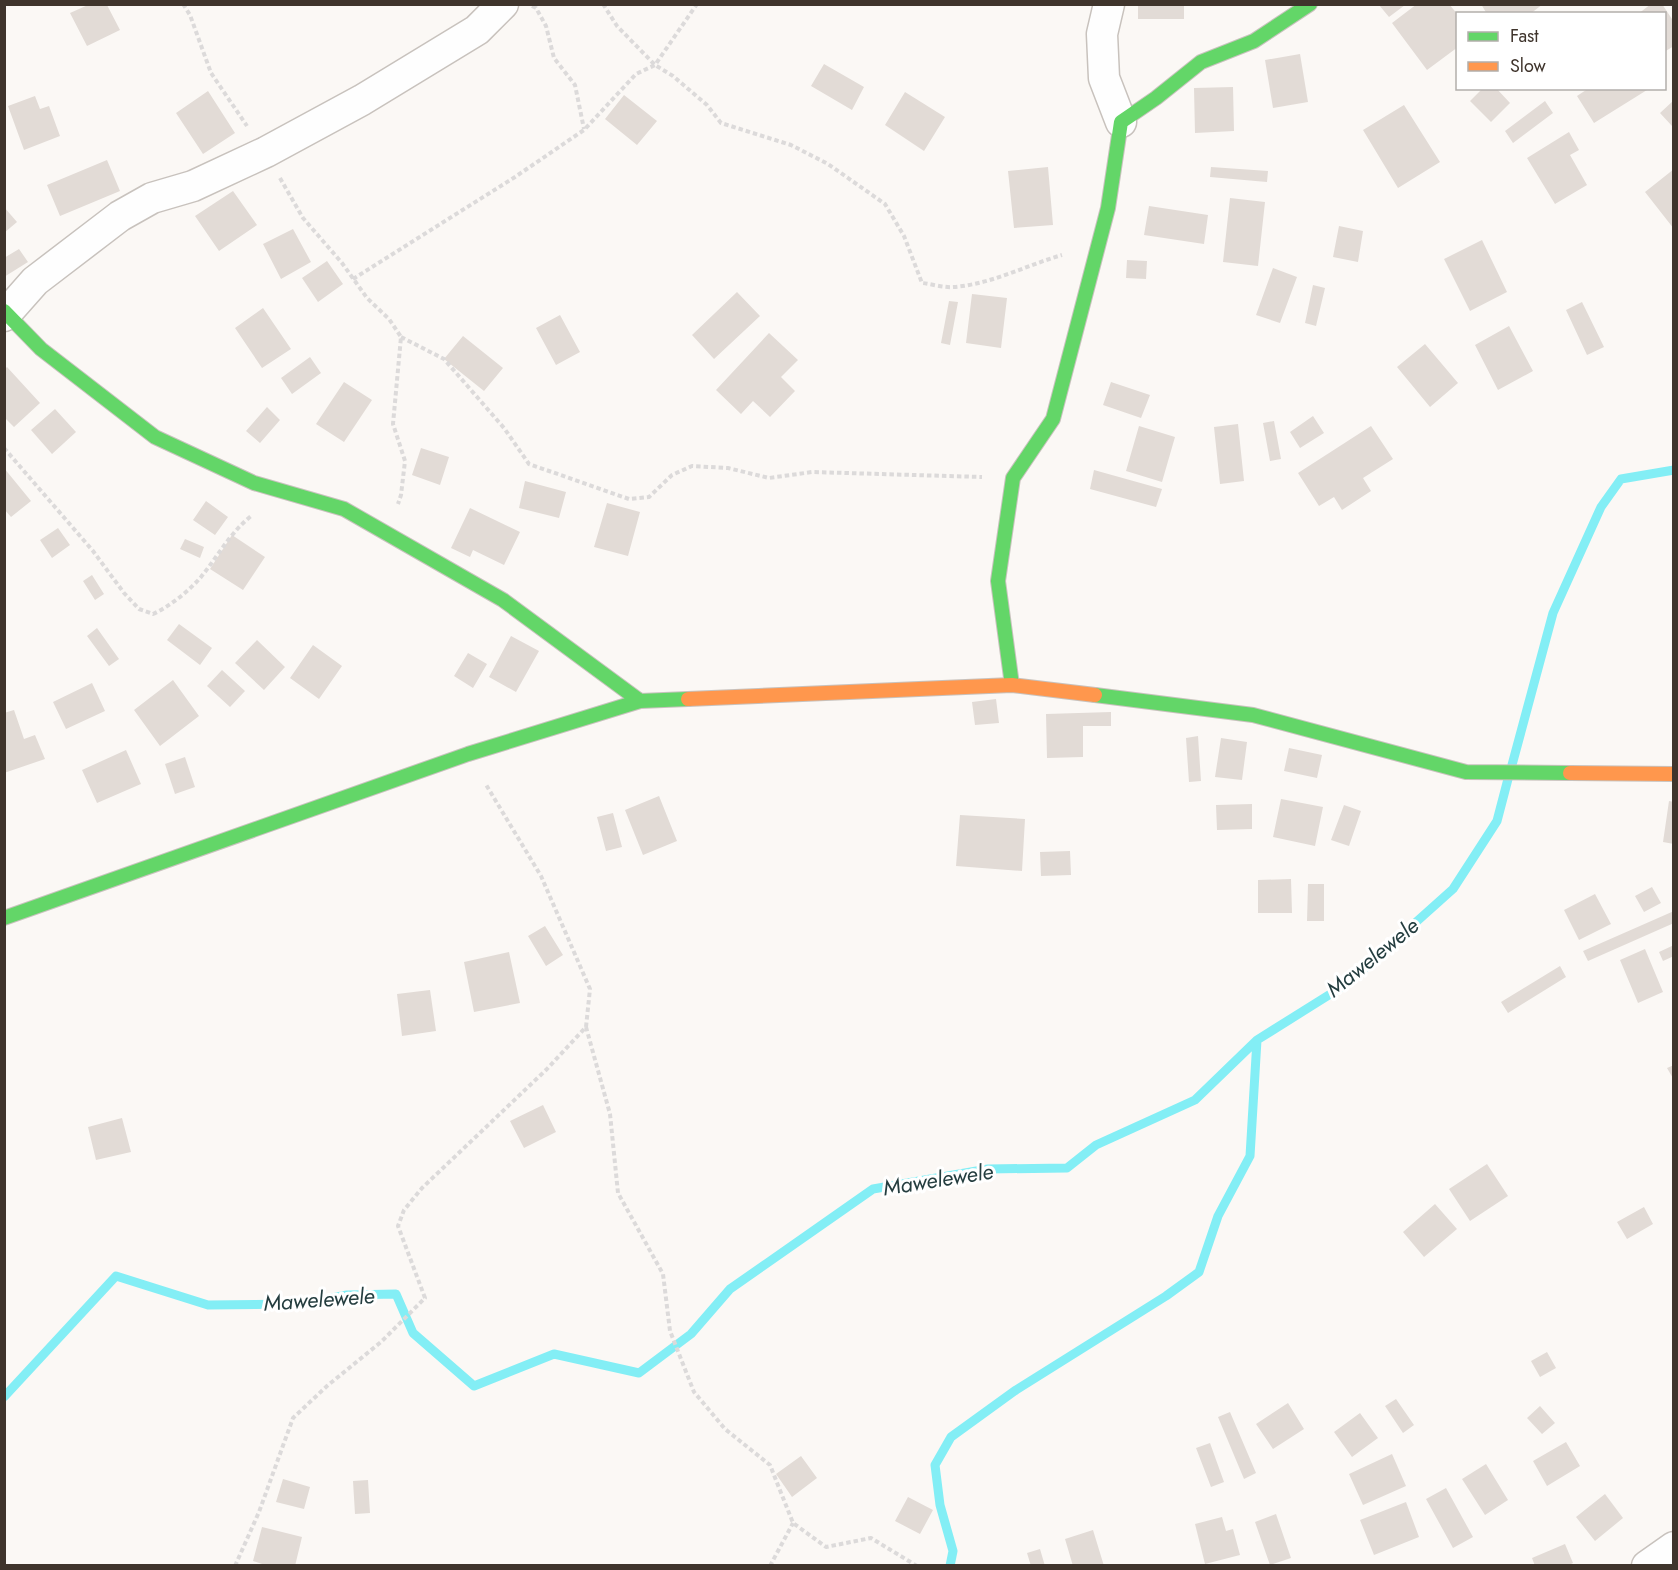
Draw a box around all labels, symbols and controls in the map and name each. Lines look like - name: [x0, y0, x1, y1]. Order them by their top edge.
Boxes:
- legend: [1456, 12, 1666, 90]
- text: Fast: [1510, 23, 1539, 49]
- text: Slow: [1510, 53, 1547, 79]
- water label: Mawelewele: [1319, 910, 1425, 1004]
- water label: Mawelewele: [881, 1154, 995, 1204]
- water label: Mawelewele: [262, 1279, 376, 1319]

